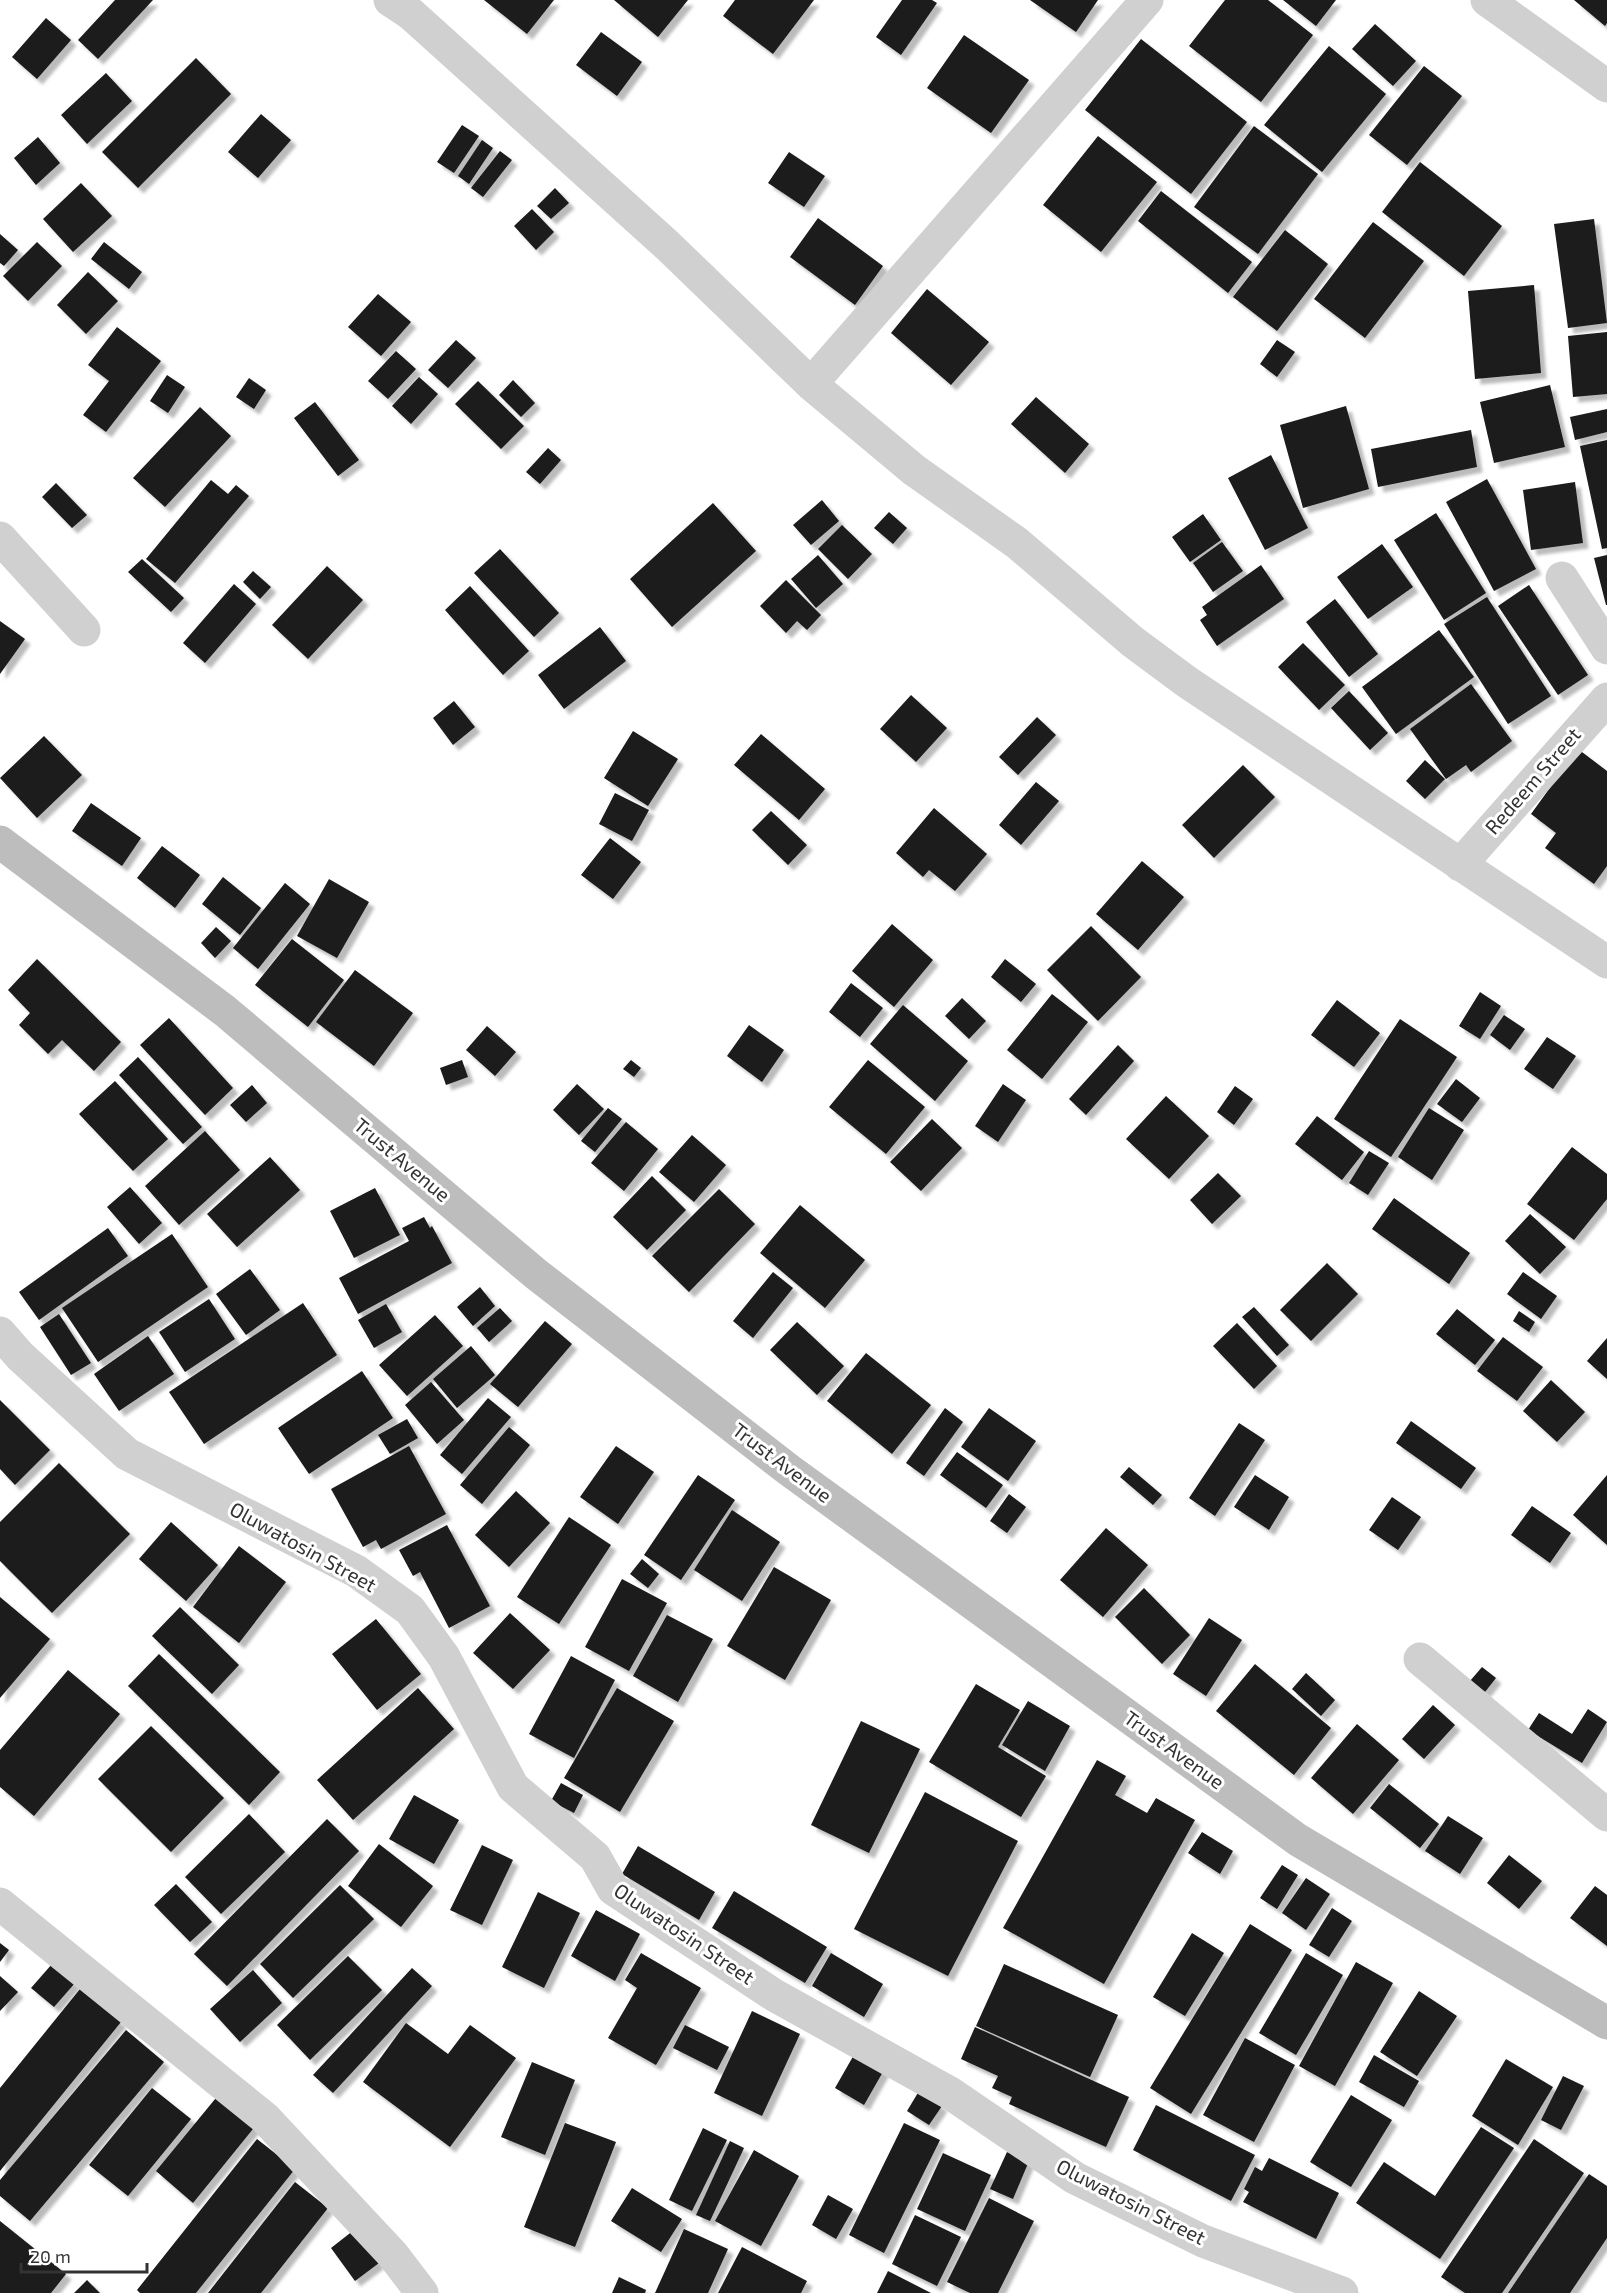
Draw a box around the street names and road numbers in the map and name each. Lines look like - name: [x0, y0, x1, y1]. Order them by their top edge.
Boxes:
- street label: Redeem Street: [1479, 722, 1585, 839]
- street label: Trust Avenue: [350, 1112, 456, 1206]
- street label: Trust Avenue: [728, 1417, 837, 1507]
- street label: Oluwatosin Street: [226, 1496, 381, 1597]
- street label: Trust Avenue: [1120, 1705, 1229, 1794]
- street label: Oluwatosin Street: [610, 1877, 760, 1989]
- street label: Oluwatosin Street: [1053, 2153, 1210, 2249]

